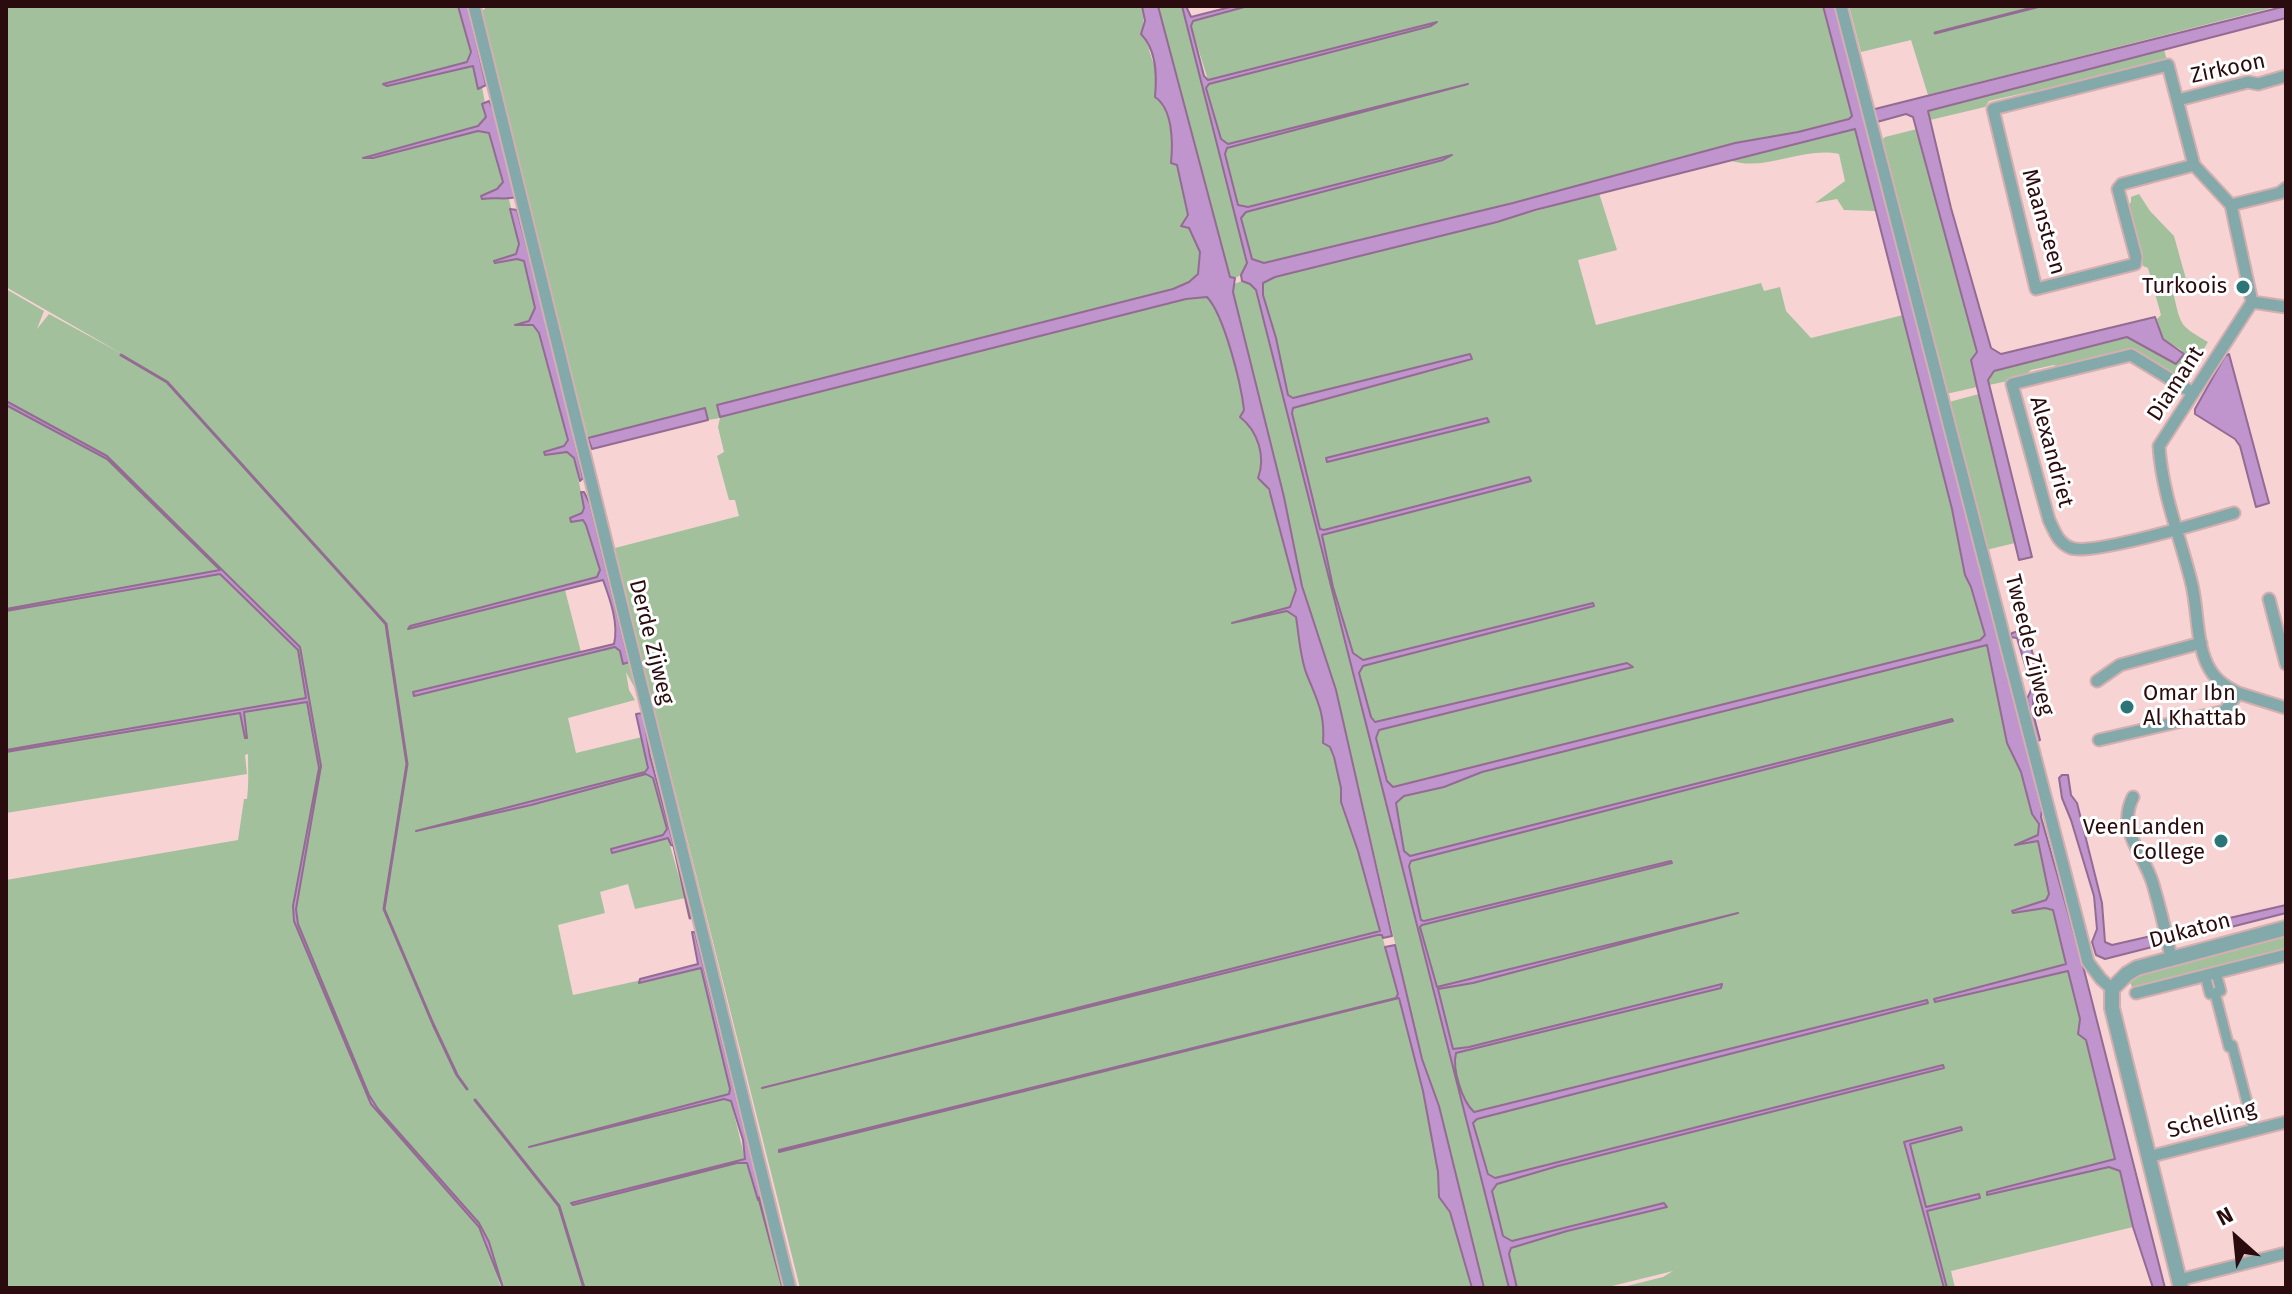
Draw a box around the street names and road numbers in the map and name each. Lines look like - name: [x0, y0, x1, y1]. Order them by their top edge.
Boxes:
- street label: Zirkoon: [2188, 48, 2268, 90]
- street label: Maansteen: [2015, 166, 2071, 278]
- street label: Diamant: [2142, 342, 2210, 426]
- street label: Alexandriet: [2024, 394, 2078, 510]
- street label: Tweede Zijweg: [1999, 572, 2059, 718]
- street label: Derde Zijweg: [623, 577, 679, 707]
- street label: Dukaton: [2146, 907, 2234, 955]
- street label: Schelling: [2165, 1095, 2259, 1145]

